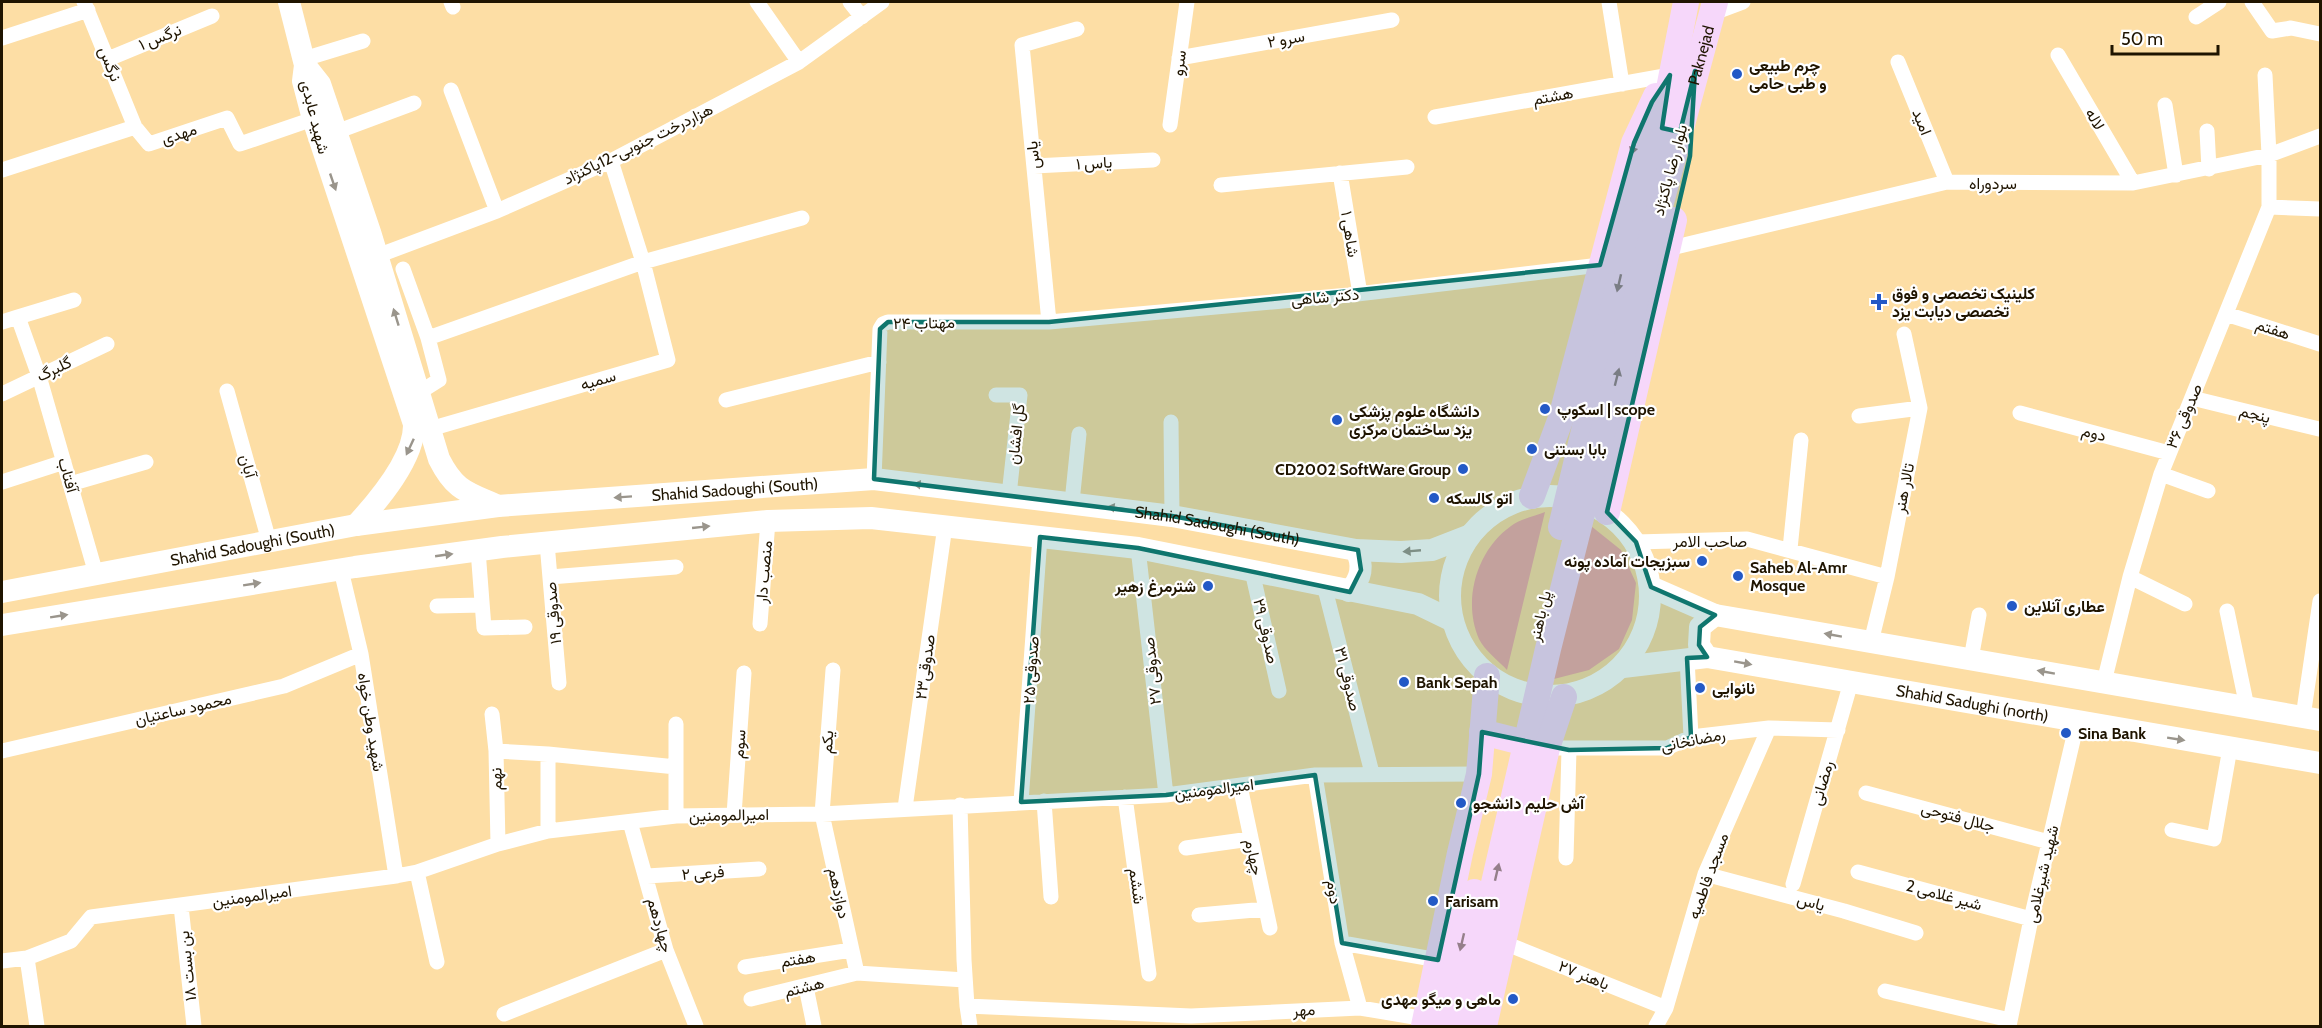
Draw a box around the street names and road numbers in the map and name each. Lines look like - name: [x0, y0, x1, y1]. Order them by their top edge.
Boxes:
- street label: نرگس ۱: [136, 20, 185, 55]
- street label: Paknejad: [1684, 23, 1718, 87]
- street label: سرو ۲: [1266, 26, 1306, 53]
- street label: نرگس: [93, 44, 126, 85]
- street label: سرو: [1168, 49, 1191, 77]
- street label: شهید عابدی: [296, 78, 333, 156]
- street label: هشتم: [1531, 83, 1575, 110]
- street label: هزاردرخت جنوبی-12پاکنژاد: [560, 100, 717, 190]
- street label: لاله: [2081, 105, 2109, 133]
- street label: امید: [1908, 106, 1936, 138]
- street label: مهدی: [159, 119, 200, 150]
- street label: بلوار رضا پاکنژاد: [1649, 122, 1693, 218]
- street label: یاس: [1022, 140, 1045, 170]
- street label: یاس ۱: [1075, 153, 1113, 174]
- street label: سردوراه: [1969, 174, 2017, 194]
- street label: شاهی ۱: [1336, 210, 1363, 259]
- street label: دکتر شاهی: [1290, 285, 1360, 310]
- street label: مهتاب ۲۴: [893, 313, 955, 334]
- street label: هفتم: [2253, 315, 2293, 344]
- street label: گلبرگ: [33, 352, 75, 386]
- street label: سمیه: [578, 366, 618, 394]
- street label: صدوقی ۳۶: [2162, 381, 2207, 452]
- street label: پنجم: [2237, 401, 2273, 429]
- street label: گل افشان: [1003, 403, 1030, 465]
- street label: دوم: [2080, 421, 2108, 446]
- street label: آبان: [236, 452, 261, 481]
- street label: آفتاب: [54, 455, 82, 496]
- street label: تالار هنر: [1890, 461, 1919, 516]
- street label: Shahid Sadoughi (South): [651, 474, 819, 504]
- street label: Shahid Sadoughi (South): [1134, 502, 1301, 549]
- street label: Shahid Sadoughi (South): [169, 520, 336, 569]
- street label: صاحب الامر: [1672, 532, 1747, 552]
- street label: منصب دار: [752, 540, 777, 605]
- street label: صدوقی ۱۹: [541, 581, 566, 645]
- street label: پل باهنر: [1525, 589, 1557, 645]
- street label: صدوقی ۲۹: [1248, 597, 1283, 666]
- street label: صدوقی۲۳: [911, 633, 940, 701]
- street label: صدوقی ۲۵: [1019, 635, 1044, 705]
- street label: صدوقی ۲۷: [1139, 636, 1166, 706]
- street label: صدوقی ۳۱: [1330, 645, 1365, 713]
- street label: شهید وطن خواه: [353, 671, 388, 773]
- street label: Shahid Sadughi (north): [1895, 680, 2050, 725]
- street label: محمود ساعتیان: [133, 689, 233, 730]
- street label: رمضانخانی: [1659, 724, 1727, 757]
- street label: سوم: [729, 729, 750, 759]
- street label: یکم: [817, 730, 838, 754]
- street label: رمضانی: [1807, 758, 1838, 808]
- street label: نهم: [486, 767, 507, 791]
- street label: امیرالمومنین: [1173, 775, 1255, 804]
- street label: جلال فتوحی: [1919, 798, 1997, 837]
- street label: امیرالمومنین: [689, 805, 769, 826]
- street label: شهید شیرغلامی: [2022, 823, 2063, 925]
- street label: مسجد فاطمیه: [1684, 830, 1732, 922]
- street label: چهارم: [1239, 837, 1267, 878]
- street label: فرعی ۲: [681, 862, 725, 885]
- street label: دوازدهم: [823, 866, 854, 920]
- street label: ششم: [1124, 867, 1149, 905]
- street label: شیر غلامی 2: [1904, 876, 1984, 915]
- street label: دوم: [1322, 879, 1345, 906]
- street label: امیرالمومنین: [211, 881, 293, 912]
- street label: یاس: [1795, 889, 1827, 916]
- street label: چهاردهم: [641, 895, 677, 955]
- street label: بن بست ۱۸: [174, 930, 201, 1002]
- street label: هفتم: [779, 947, 817, 972]
- street label: باهنر ۲۷: [1555, 956, 1612, 995]
- street label: هشتم: [782, 973, 826, 1002]
- street label: مهر: [1291, 1000, 1316, 1021]

